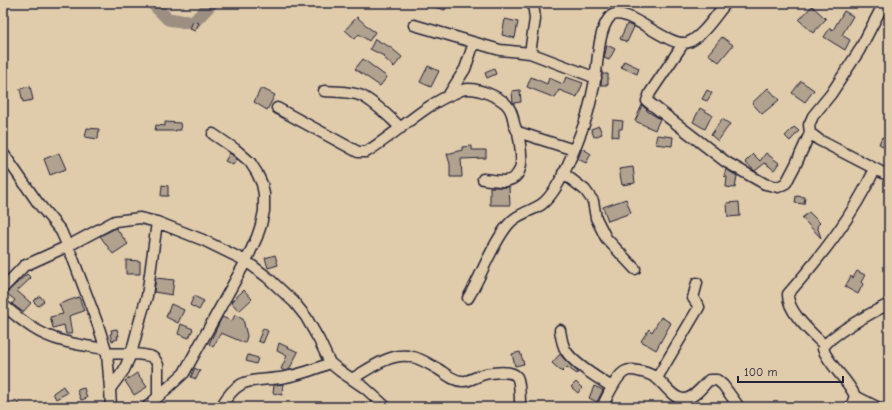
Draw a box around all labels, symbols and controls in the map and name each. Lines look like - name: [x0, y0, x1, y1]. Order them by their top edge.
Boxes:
- scale bar: [738, 358, 843, 384]
- text: 100 m: [744, 365, 777, 379]

